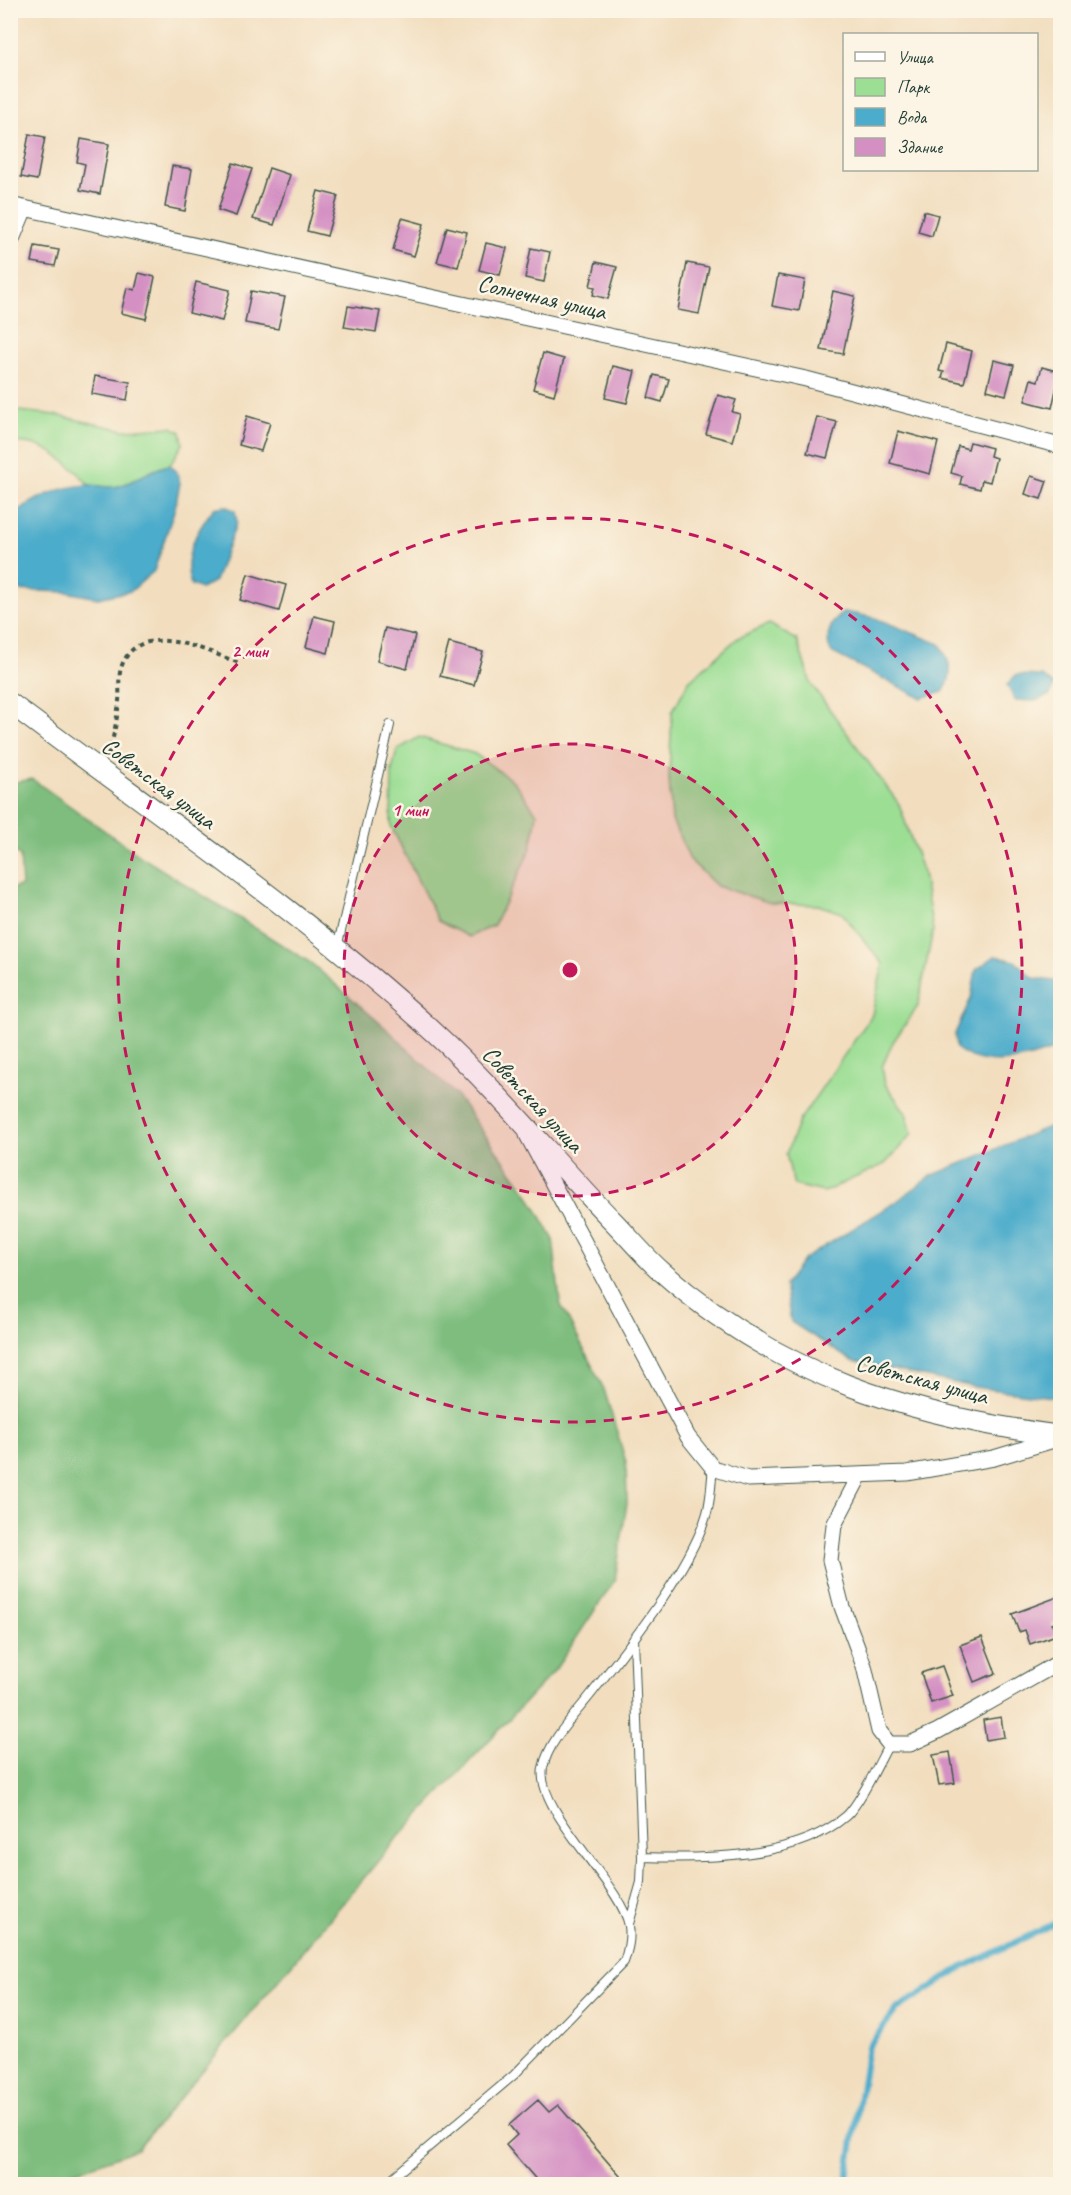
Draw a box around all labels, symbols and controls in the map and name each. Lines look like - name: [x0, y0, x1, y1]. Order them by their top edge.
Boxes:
- legend: [843, 33, 1038, 171]
- text: Улица: [897, 46, 934, 68]
- text: Парк: [897, 76, 931, 98]
- text: Вода: [897, 106, 928, 128]
- text: Здание: [897, 136, 943, 158]
- street label: Солнечная улица: [475, 268, 611, 327]
- text: 2 мин: [232, 640, 269, 662]
- street label: Советская улица: [96, 730, 223, 837]
- text: 1 мин: [392, 799, 429, 821]
- centre of rings: [560, 960, 580, 980]
- street label: Советская улица: [476, 1039, 591, 1160]
- street label: Советская улица: [853, 1347, 993, 1411]

